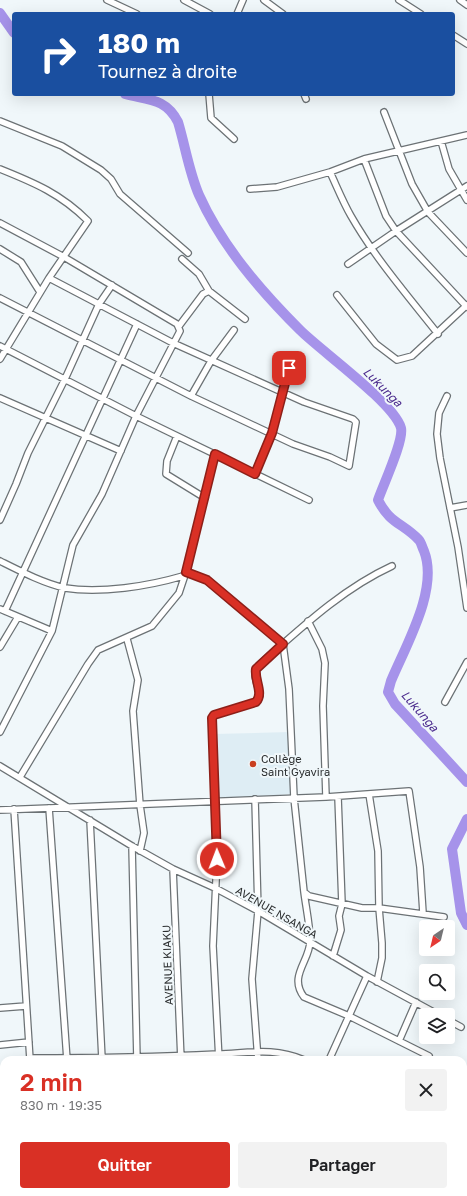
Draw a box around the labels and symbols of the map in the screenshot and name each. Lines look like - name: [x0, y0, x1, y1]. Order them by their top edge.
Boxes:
- pin: [272, 351, 306, 385]
- water label: Lukunga: [360, 364, 407, 411]
- water label: Lukunga: [398, 687, 443, 735]
- place label: Collège Saint Gyavira: [261, 752, 330, 778]
- marker: Collège Saint Gyavira: [248, 759, 258, 769]
- position arrow: [196, 838, 238, 880]
- street label: AVENUE NSANGA: [234, 883, 321, 941]
- north arrow: [419, 920, 455, 956]
- street label: AVENUE KIAKU: [159, 925, 175, 1005]

